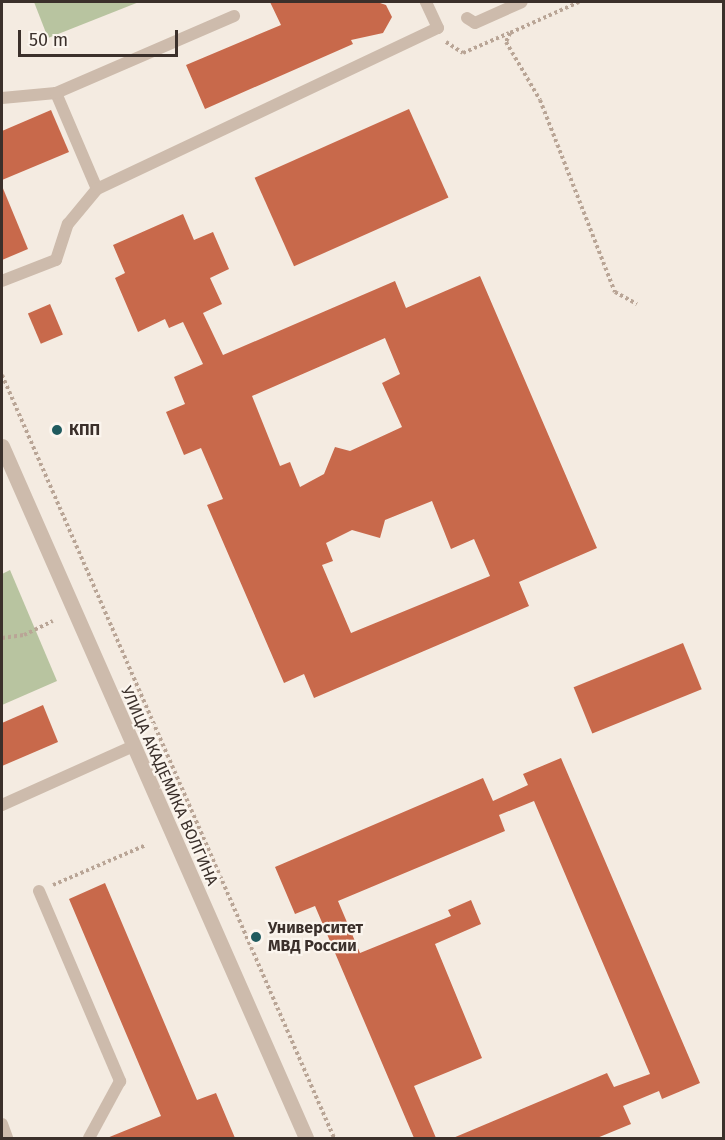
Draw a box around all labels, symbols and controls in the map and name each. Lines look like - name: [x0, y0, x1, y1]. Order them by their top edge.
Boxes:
- scale bar: [21, 18, 182, 56]
- text: 50 m: [29, 29, 68, 51]
- place label: КПП: [69, 420, 100, 440]
- marker: КПП: [50, 423, 64, 437]
- street label: УЛИЦА АКАДЕМИКА ВОЛГИНА: [116, 683, 222, 889]
- place label: Университет МВД России: [268, 918, 363, 956]
- marker: Университет МВД России: [249, 930, 263, 944]

